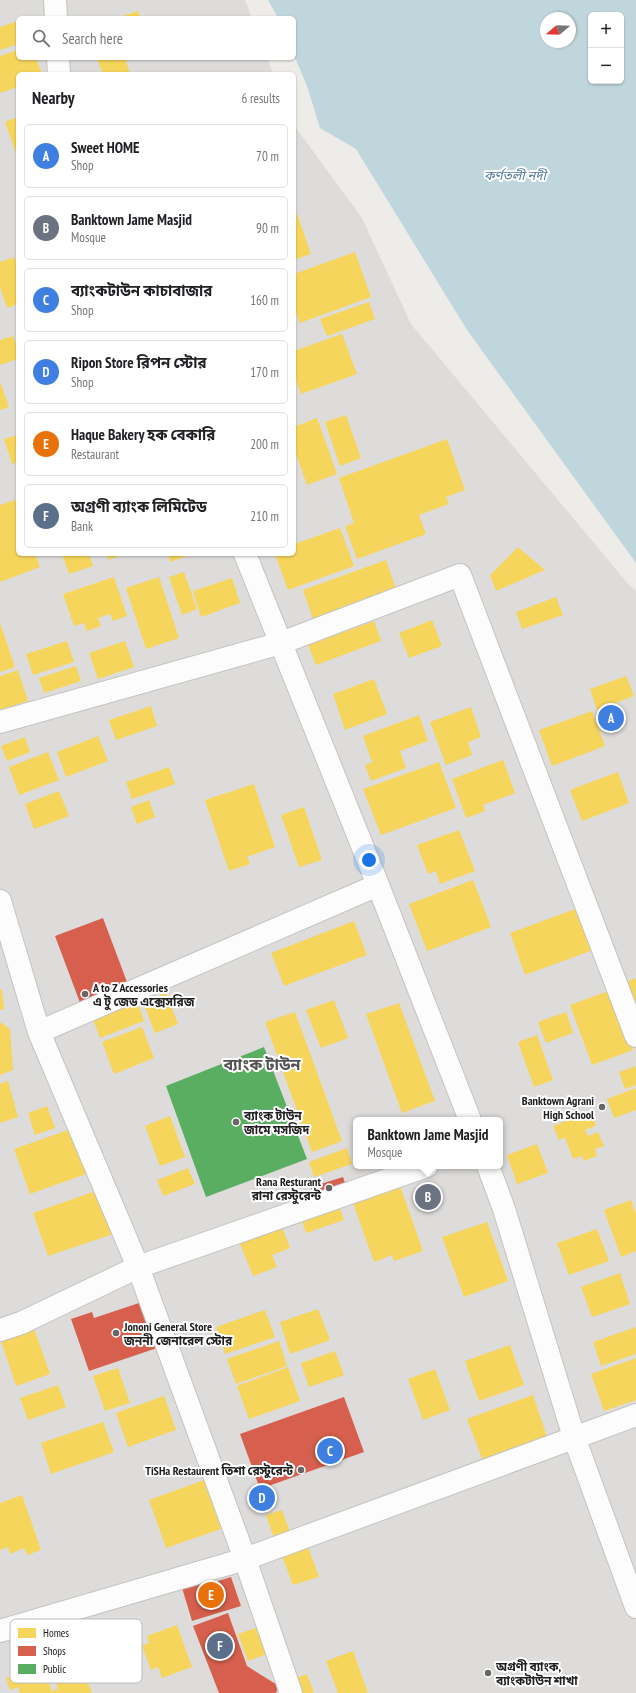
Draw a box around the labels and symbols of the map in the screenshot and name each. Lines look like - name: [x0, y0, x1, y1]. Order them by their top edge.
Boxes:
- north arrow: [540, 12, 576, 48]
- water label: কর্ণতলী নদী: [484, 167, 549, 184]
- pin: A: [598, 703, 624, 733]
- your location: [359, 850, 379, 870]
- place label: A to Z Accessories এ টু জেড এক্সেসরিজ: [92, 980, 195, 1010]
- marker: A to Z Accessories এ টু জেড এক্সেসরিজ: [80, 989, 90, 999]
- district label: ব্যাংক টাউন: [222, 1054, 302, 1074]
- place label: Banktown Agrani High School: [522, 1093, 594, 1122]
- marker: Banktown Agrani High School: [597, 1102, 607, 1112]
- place label: ব্যাংক টাউন জামে মসজিদ: [243, 1108, 309, 1137]
- marker: ব্যাংক টাউন জামে মসজিদ: [231, 1117, 241, 1127]
- place label: Rana Resturant রানা রেস্টুরেন্ট: [251, 1174, 322, 1204]
- pin: B: [415, 1182, 441, 1212]
- marker: Rana Resturant রানা রেস্টুরেন্ট: [324, 1183, 334, 1193]
- place label: Jononi General Store জননী জেনারেল স্টোর: [123, 1319, 233, 1348]
- marker: Jononi General Store জননী জেনারেল স্টোর: [111, 1328, 121, 1338]
- pin: C: [317, 1436, 343, 1466]
- place label: TiSHa Restaurent তিশা রেস্টুরেন্ট: [145, 1463, 294, 1479]
- marker: TiSHa Restaurent তিশা রেস্টুরেন্ট: [296, 1465, 306, 1475]
- pin: D: [249, 1483, 275, 1513]
- pin: E: [198, 1580, 224, 1610]
- legend: [10, 1619, 142, 1683]
- text: Homes: [43, 1626, 69, 1640]
- pin: F: [207, 1631, 233, 1661]
- text: Shops: [43, 1644, 66, 1658]
- place label: অগ্রণী ব্যাংক, ব্যাংকটাউন শাখা: [495, 1659, 578, 1688]
- text: Public: [43, 1662, 66, 1676]
- marker: অগ্রণী ব্যাংক, ব্যাংকটাউন শাখা: [483, 1668, 493, 1678]

